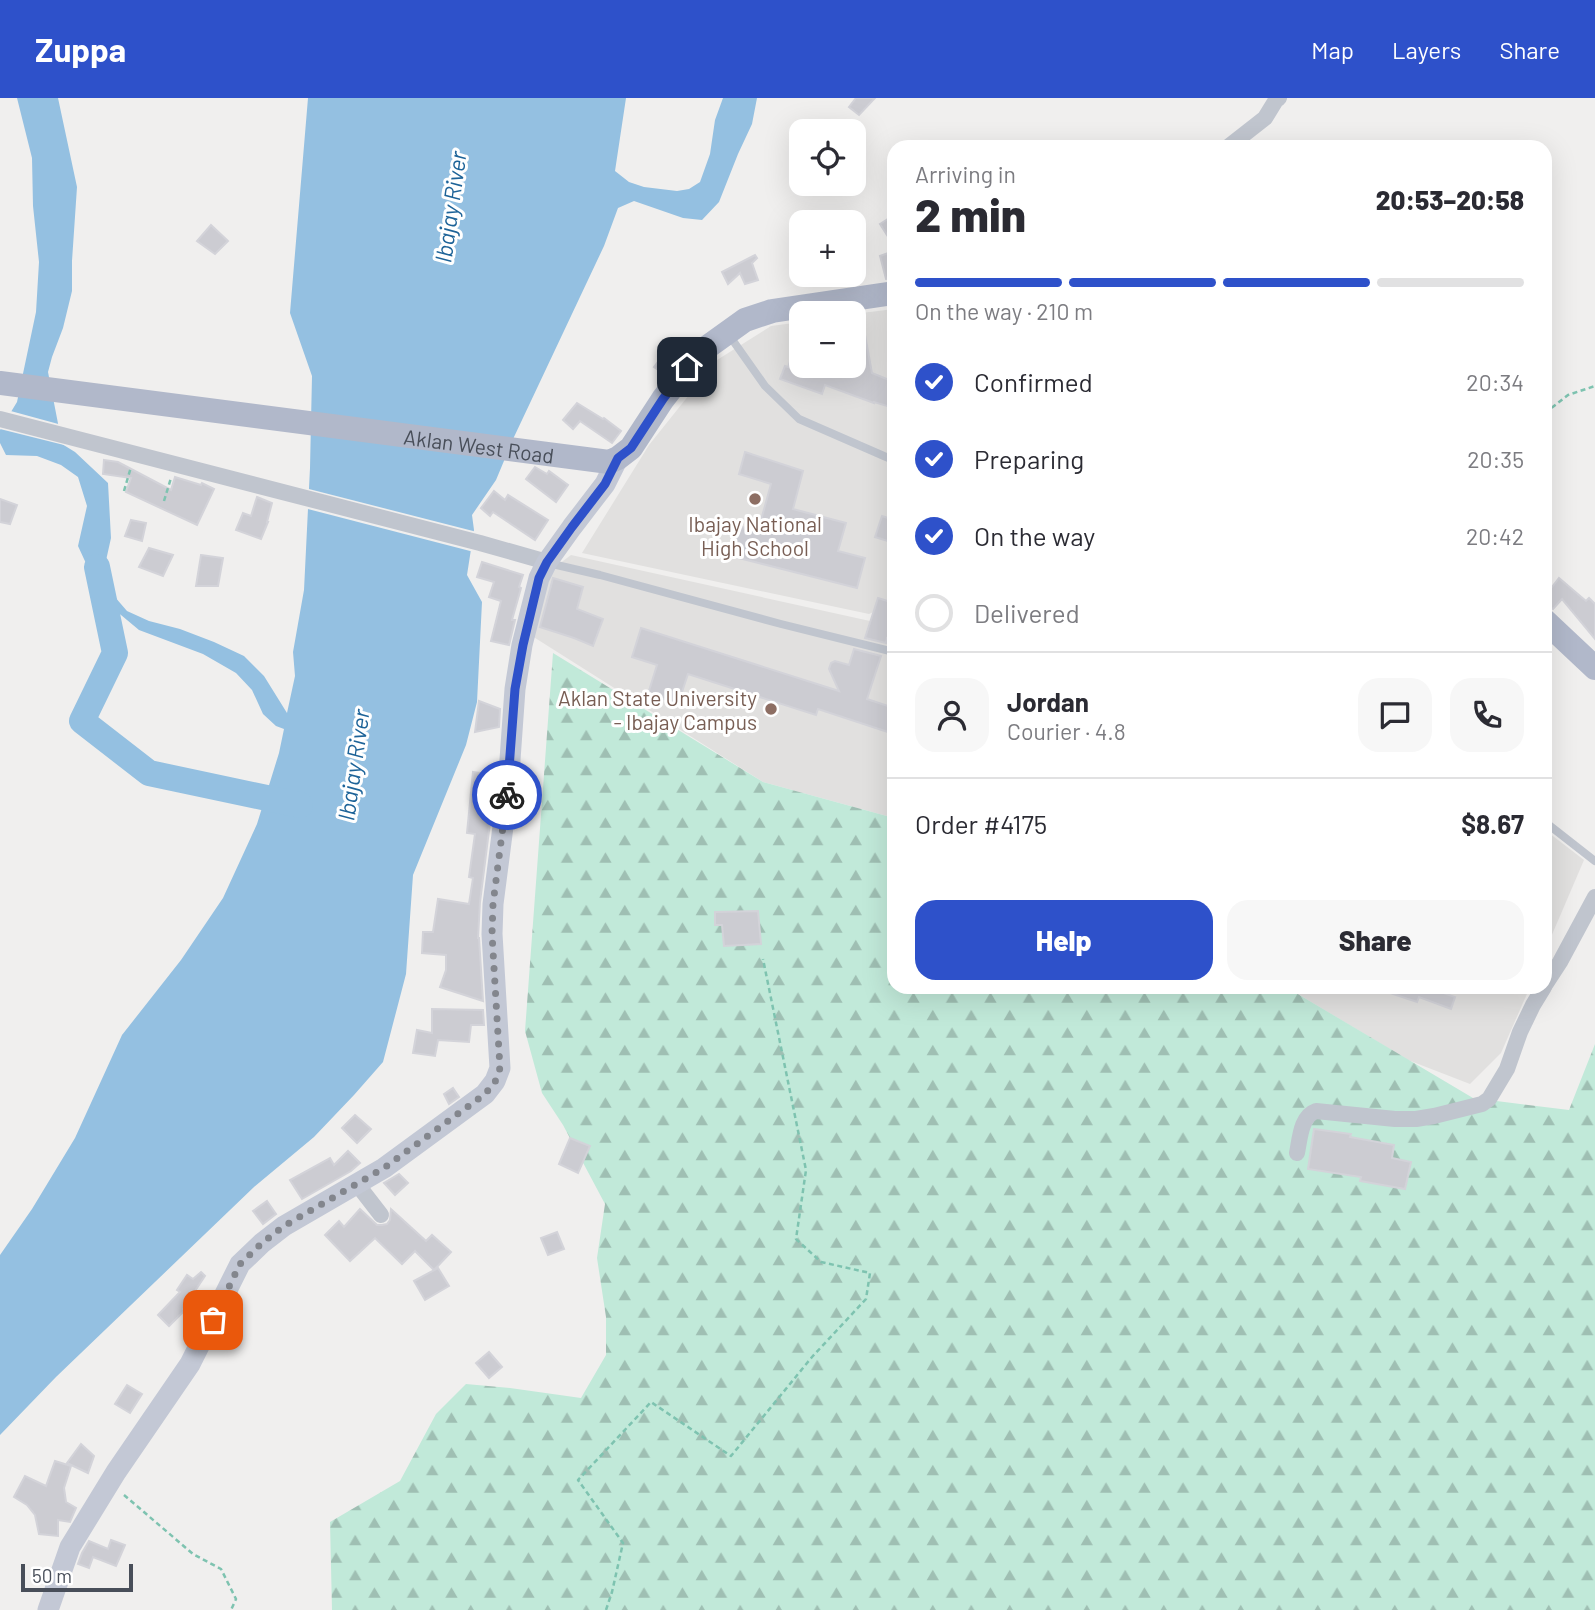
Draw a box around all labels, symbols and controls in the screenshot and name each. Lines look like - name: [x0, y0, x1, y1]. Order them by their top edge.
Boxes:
- text: Zuppa: [35, 29, 126, 69]
- text: Map: [1311, 35, 1354, 64]
- text: Layers: [1392, 35, 1461, 64]
- text: Share: [1499, 35, 1560, 64]
- map controls: [789, 119, 866, 378]
- button: locate: [789, 119, 866, 196]
- water label: Ibajay River: [428, 149, 472, 264]
- text: Arriving in: [915, 160, 1016, 188]
- text: 20:53–20:58: [1376, 184, 1524, 215]
- text: 2 min: [915, 186, 1026, 241]
- button: +: [789, 210, 866, 287]
- text: On the way · 210 m: [915, 297, 1093, 325]
- button: −: [789, 301, 866, 378]
- pin: [657, 337, 717, 397]
- icon: home: [668, 348, 706, 386]
- icon: check: [915, 363, 953, 401]
- text: Confirmed: [974, 366, 1093, 397]
- text: 20:34: [1466, 368, 1524, 396]
- street label: Aklan West Road: [402, 423, 556, 467]
- icon: check: [915, 440, 953, 478]
- text: Preparing: [974, 443, 1084, 474]
- text: 20:35: [1467, 445, 1524, 473]
- marker: Ibajay National High School: [747, 491, 763, 507]
- place label: Ibajay National High School: [688, 511, 822, 560]
- icon: check: [915, 517, 953, 555]
- text: On the way: [974, 520, 1095, 551]
- text: 20:42: [1466, 522, 1524, 550]
- text: Delivered: [974, 597, 1080, 628]
- button: person: [915, 678, 989, 752]
- button: chat: [1358, 678, 1432, 752]
- button: phone: [1450, 678, 1524, 752]
- place label: Aklan State University - Ibajay Campus: [558, 685, 757, 734]
- text: Jordan: [1007, 686, 1089, 717]
- marker: Aklan State University - Ibajay Campus: [763, 701, 779, 717]
- water label: Ibajay River: [331, 707, 375, 822]
- text: Courier · 4.8: [1007, 717, 1126, 745]
- courier: [472, 760, 542, 830]
- icon: bike: [488, 776, 526, 814]
- text: Order #4175: [915, 808, 1047, 839]
- text: $8.67: [1461, 808, 1524, 839]
- button: Help: [915, 900, 1213, 980]
- button: Share: [1227, 900, 1524, 980]
- pin: [183, 1290, 243, 1350]
- icon: bag: [194, 1301, 232, 1339]
- scale bar: [21, 1561, 133, 1593]
- text: 50 m: [32, 1564, 72, 1587]

